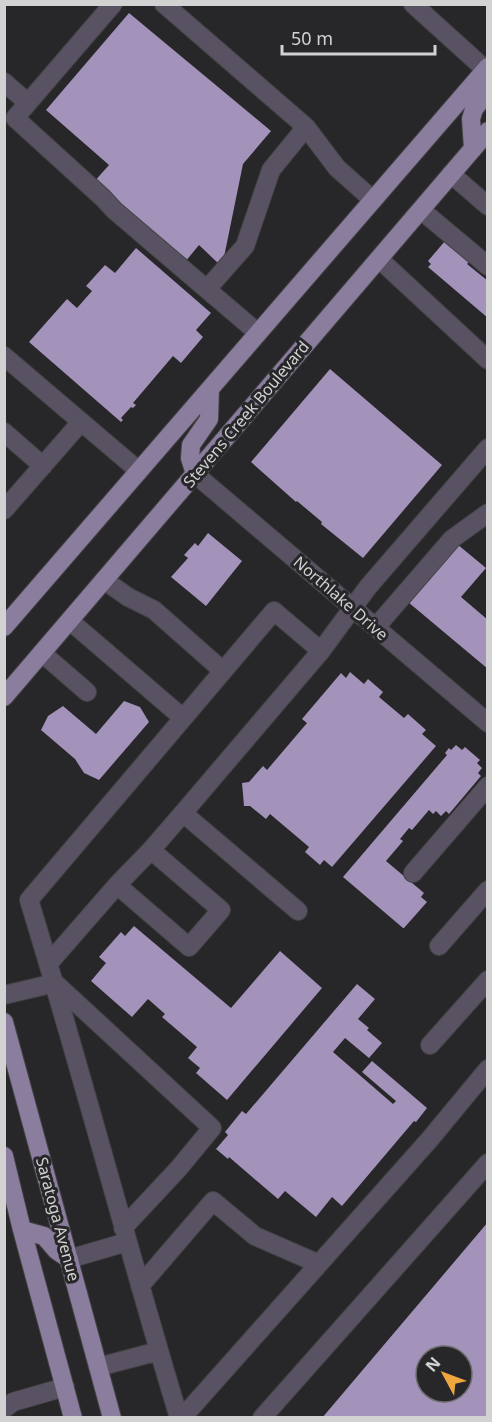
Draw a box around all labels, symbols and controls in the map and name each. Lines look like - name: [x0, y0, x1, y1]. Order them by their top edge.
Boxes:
- scale bar: [282, 18, 435, 56]
- text: 50 m: [291, 26, 333, 50]
- street label: Stevens Creek Boulevard: [178, 336, 314, 492]
- street label: Northlake Drive: [289, 551, 393, 645]
- street label: Saratoga Avenue: [31, 1155, 85, 1283]
- north arrow: [414, 1344, 474, 1404]
- text: N: [420, 1352, 445, 1376]

